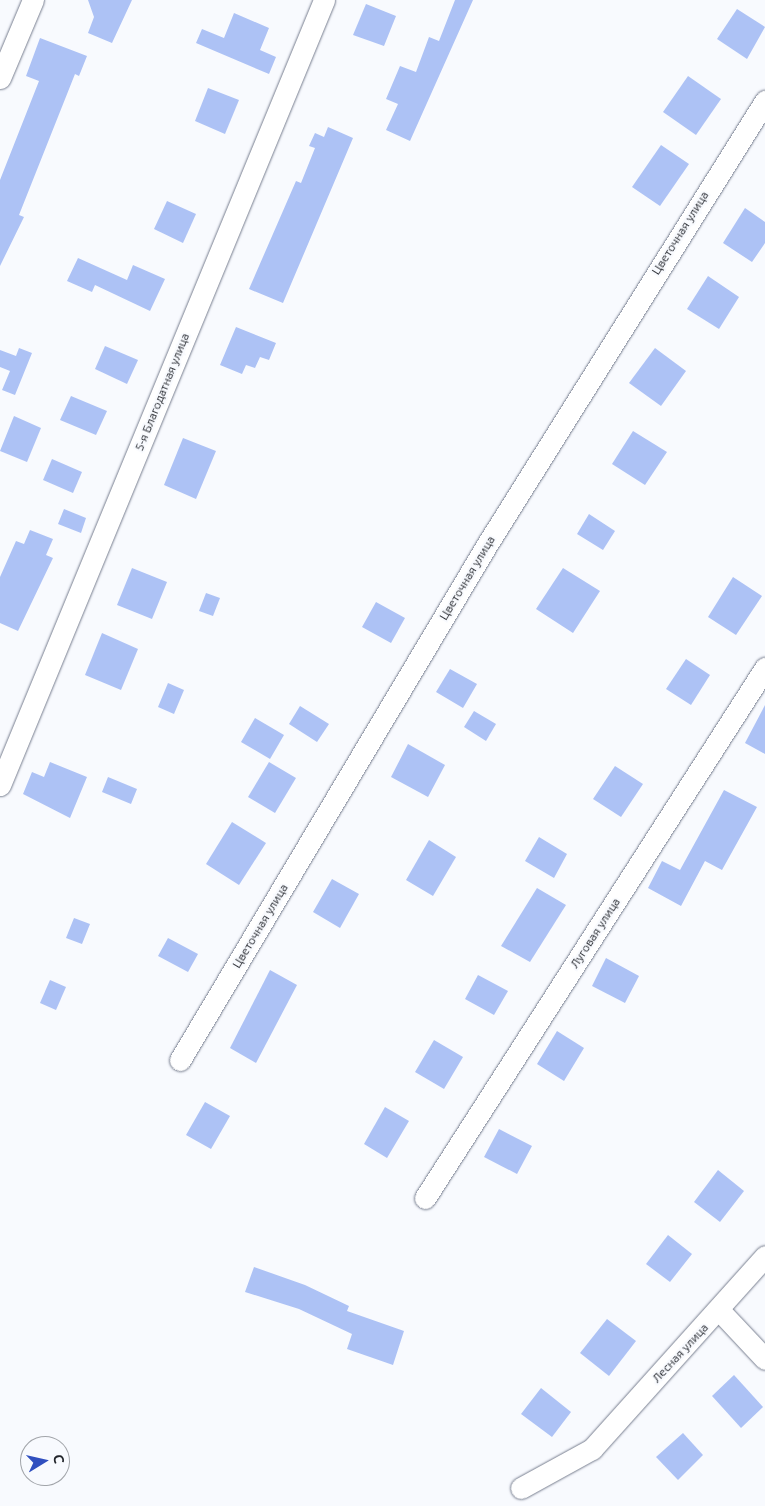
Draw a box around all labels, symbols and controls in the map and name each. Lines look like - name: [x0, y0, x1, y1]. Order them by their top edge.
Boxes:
- street label: Цветочная улица: [649, 189, 711, 277]
- street label: 5-я Благодатная улица: [132, 331, 192, 453]
- street label: Цветочная улица: [436, 533, 498, 623]
- street label: Цветочная улица: [229, 881, 291, 971]
- street label: Луговая улица: [567, 895, 623, 971]
- street label: Лесная улица: [649, 1320, 711, 1386]
- north arrow: [20, 1436, 70, 1486]
- text: С: [50, 1453, 67, 1464]

